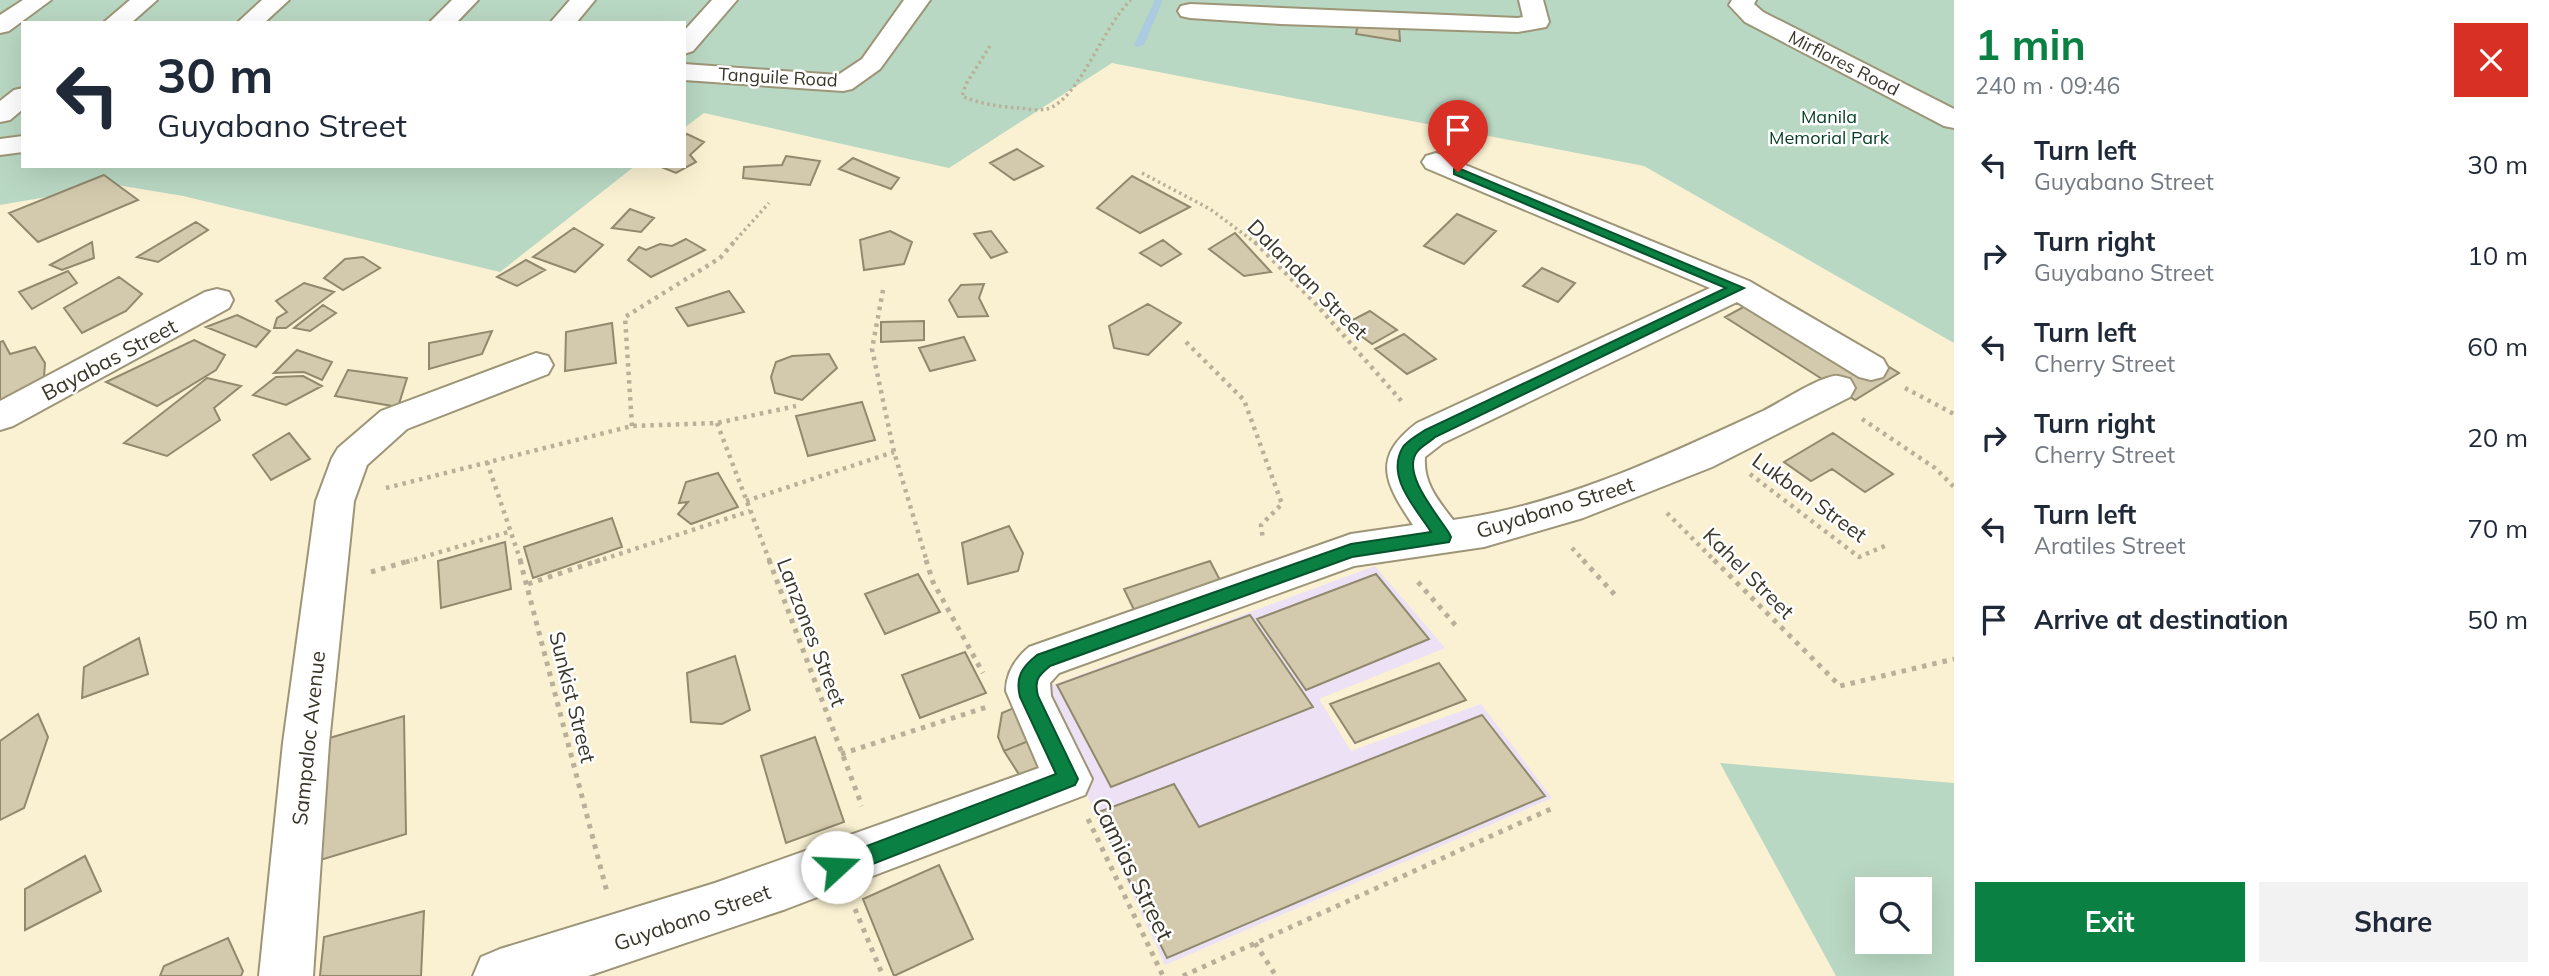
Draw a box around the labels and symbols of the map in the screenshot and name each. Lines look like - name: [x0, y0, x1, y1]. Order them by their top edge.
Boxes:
- street label: Mirflores Road: [1785, 25, 1903, 101]
- street label: Tanguile Road: [718, 62, 838, 92]
- pin: [1428, 100, 1488, 172]
- park label: Manila Memorial Park: [1769, 105, 1890, 149]
- street label: Dalandan Street: [1243, 214, 1373, 344]
- street label: Bayabas Street: [37, 312, 181, 406]
- street label: Lukban Street: [1748, 447, 1872, 547]
- street label: Guyabano Street: [1473, 471, 1637, 543]
- street label: Kahel Street: [1698, 522, 1800, 624]
- street label: Lanzones Street: [772, 554, 852, 710]
- street label: Sunkist Street: [544, 629, 602, 765]
- street label: Sampaloc Avenue: [286, 649, 330, 827]
- street label: Camias Street: [1085, 792, 1181, 946]
- position arrow: [800, 830, 874, 904]
- street label: Guyabano Street: [610, 878, 774, 956]

